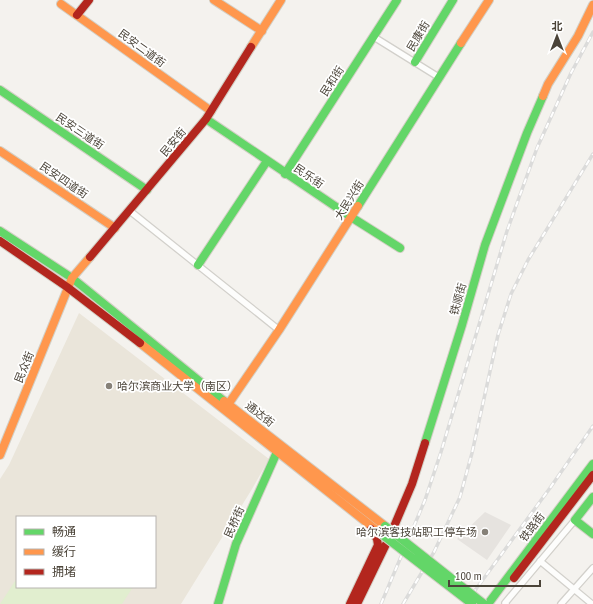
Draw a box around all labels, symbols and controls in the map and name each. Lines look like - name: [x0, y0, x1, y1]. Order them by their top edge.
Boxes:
- north arrow: [537, 16, 577, 56]
- street label: 民康街: [404, 18, 432, 54]
- text: 北: [552, 19, 563, 33]
- street label: 民安二道街: [116, 26, 168, 70]
- street label: 民和街: [317, 63, 347, 99]
- street label: 民安三道街: [53, 110, 107, 152]
- street label: 民安街: [157, 125, 189, 159]
- street label: 民安四道街: [37, 159, 91, 201]
- street label: 民乐街: [291, 161, 327, 191]
- street label: 大民兴街: [331, 178, 367, 222]
- street label: 铁顺街: [447, 281, 469, 317]
- street label: 民众街: [11, 349, 37, 385]
- place label: 哈尔滨商业大学（南区）: [117, 379, 238, 393]
- marker: 哈尔滨商业大学（南区）: [104, 381, 114, 391]
- street label: 通达街: [243, 398, 277, 430]
- street label: 民桥街: [221, 504, 247, 540]
- street label: 铁路街: [516, 510, 548, 544]
- legend: [16, 516, 156, 588]
- text: 畅通: [52, 524, 76, 539]
- place label: 哈尔滨客技站职工停车场: [356, 525, 477, 539]
- marker: 哈尔滨客技站职工停车场: [480, 527, 490, 537]
- text: 缓行: [52, 544, 76, 559]
- scale bar: [449, 562, 540, 588]
- text: 拥堵: [52, 564, 76, 579]
- text: 100 m: [455, 568, 482, 583]

